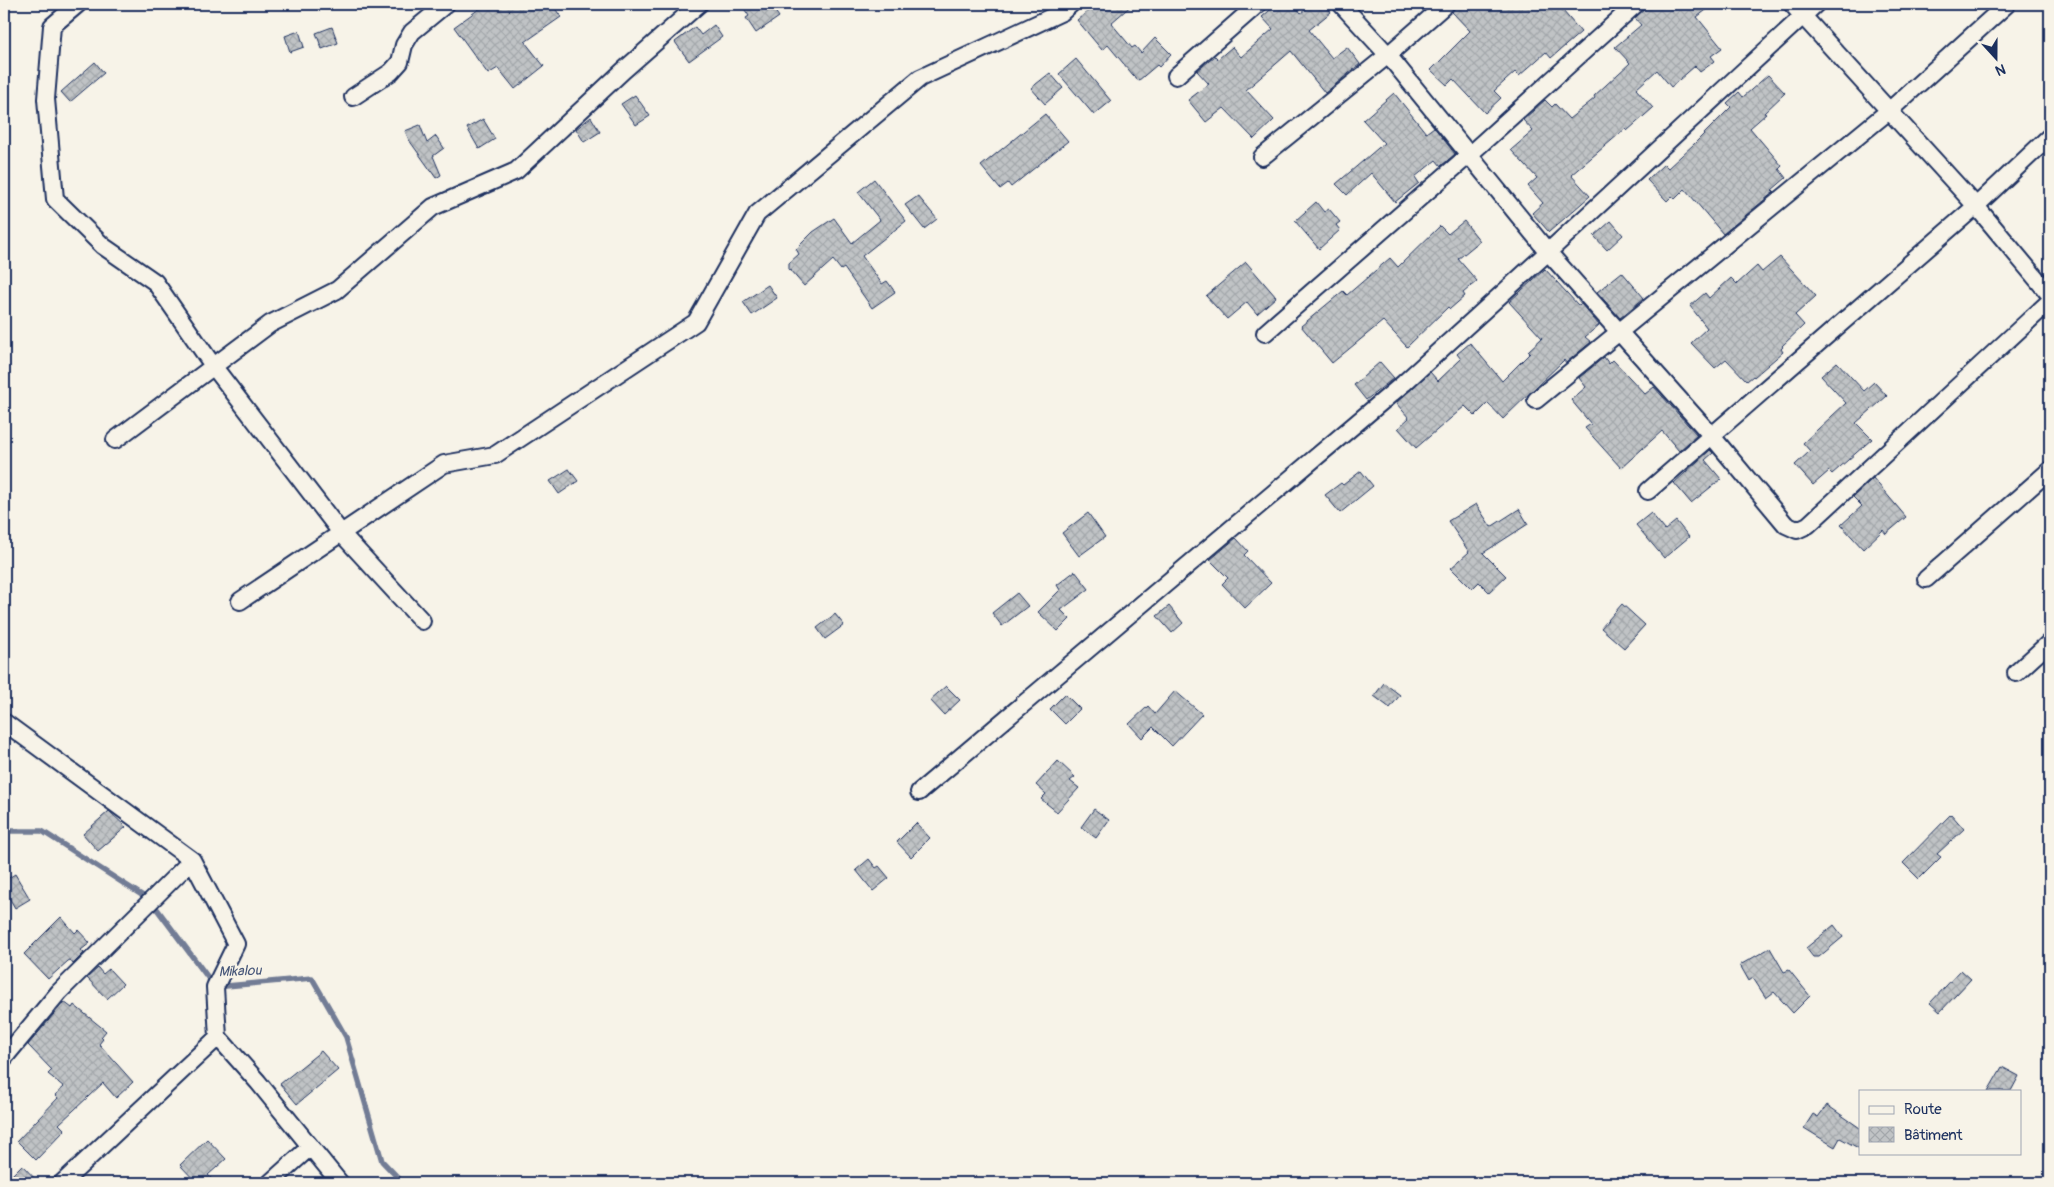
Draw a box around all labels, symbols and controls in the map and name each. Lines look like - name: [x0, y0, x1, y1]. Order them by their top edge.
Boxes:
- north arrow: [1972, 32, 2022, 82]
- text: N: [1993, 60, 2008, 79]
- water label: Mikalou: [218, 962, 263, 980]
- legend: [1859, 1090, 2022, 1154]
- text: Route: [1904, 1100, 1942, 1119]
- text: Bâtiment: [1904, 1126, 1964, 1145]

